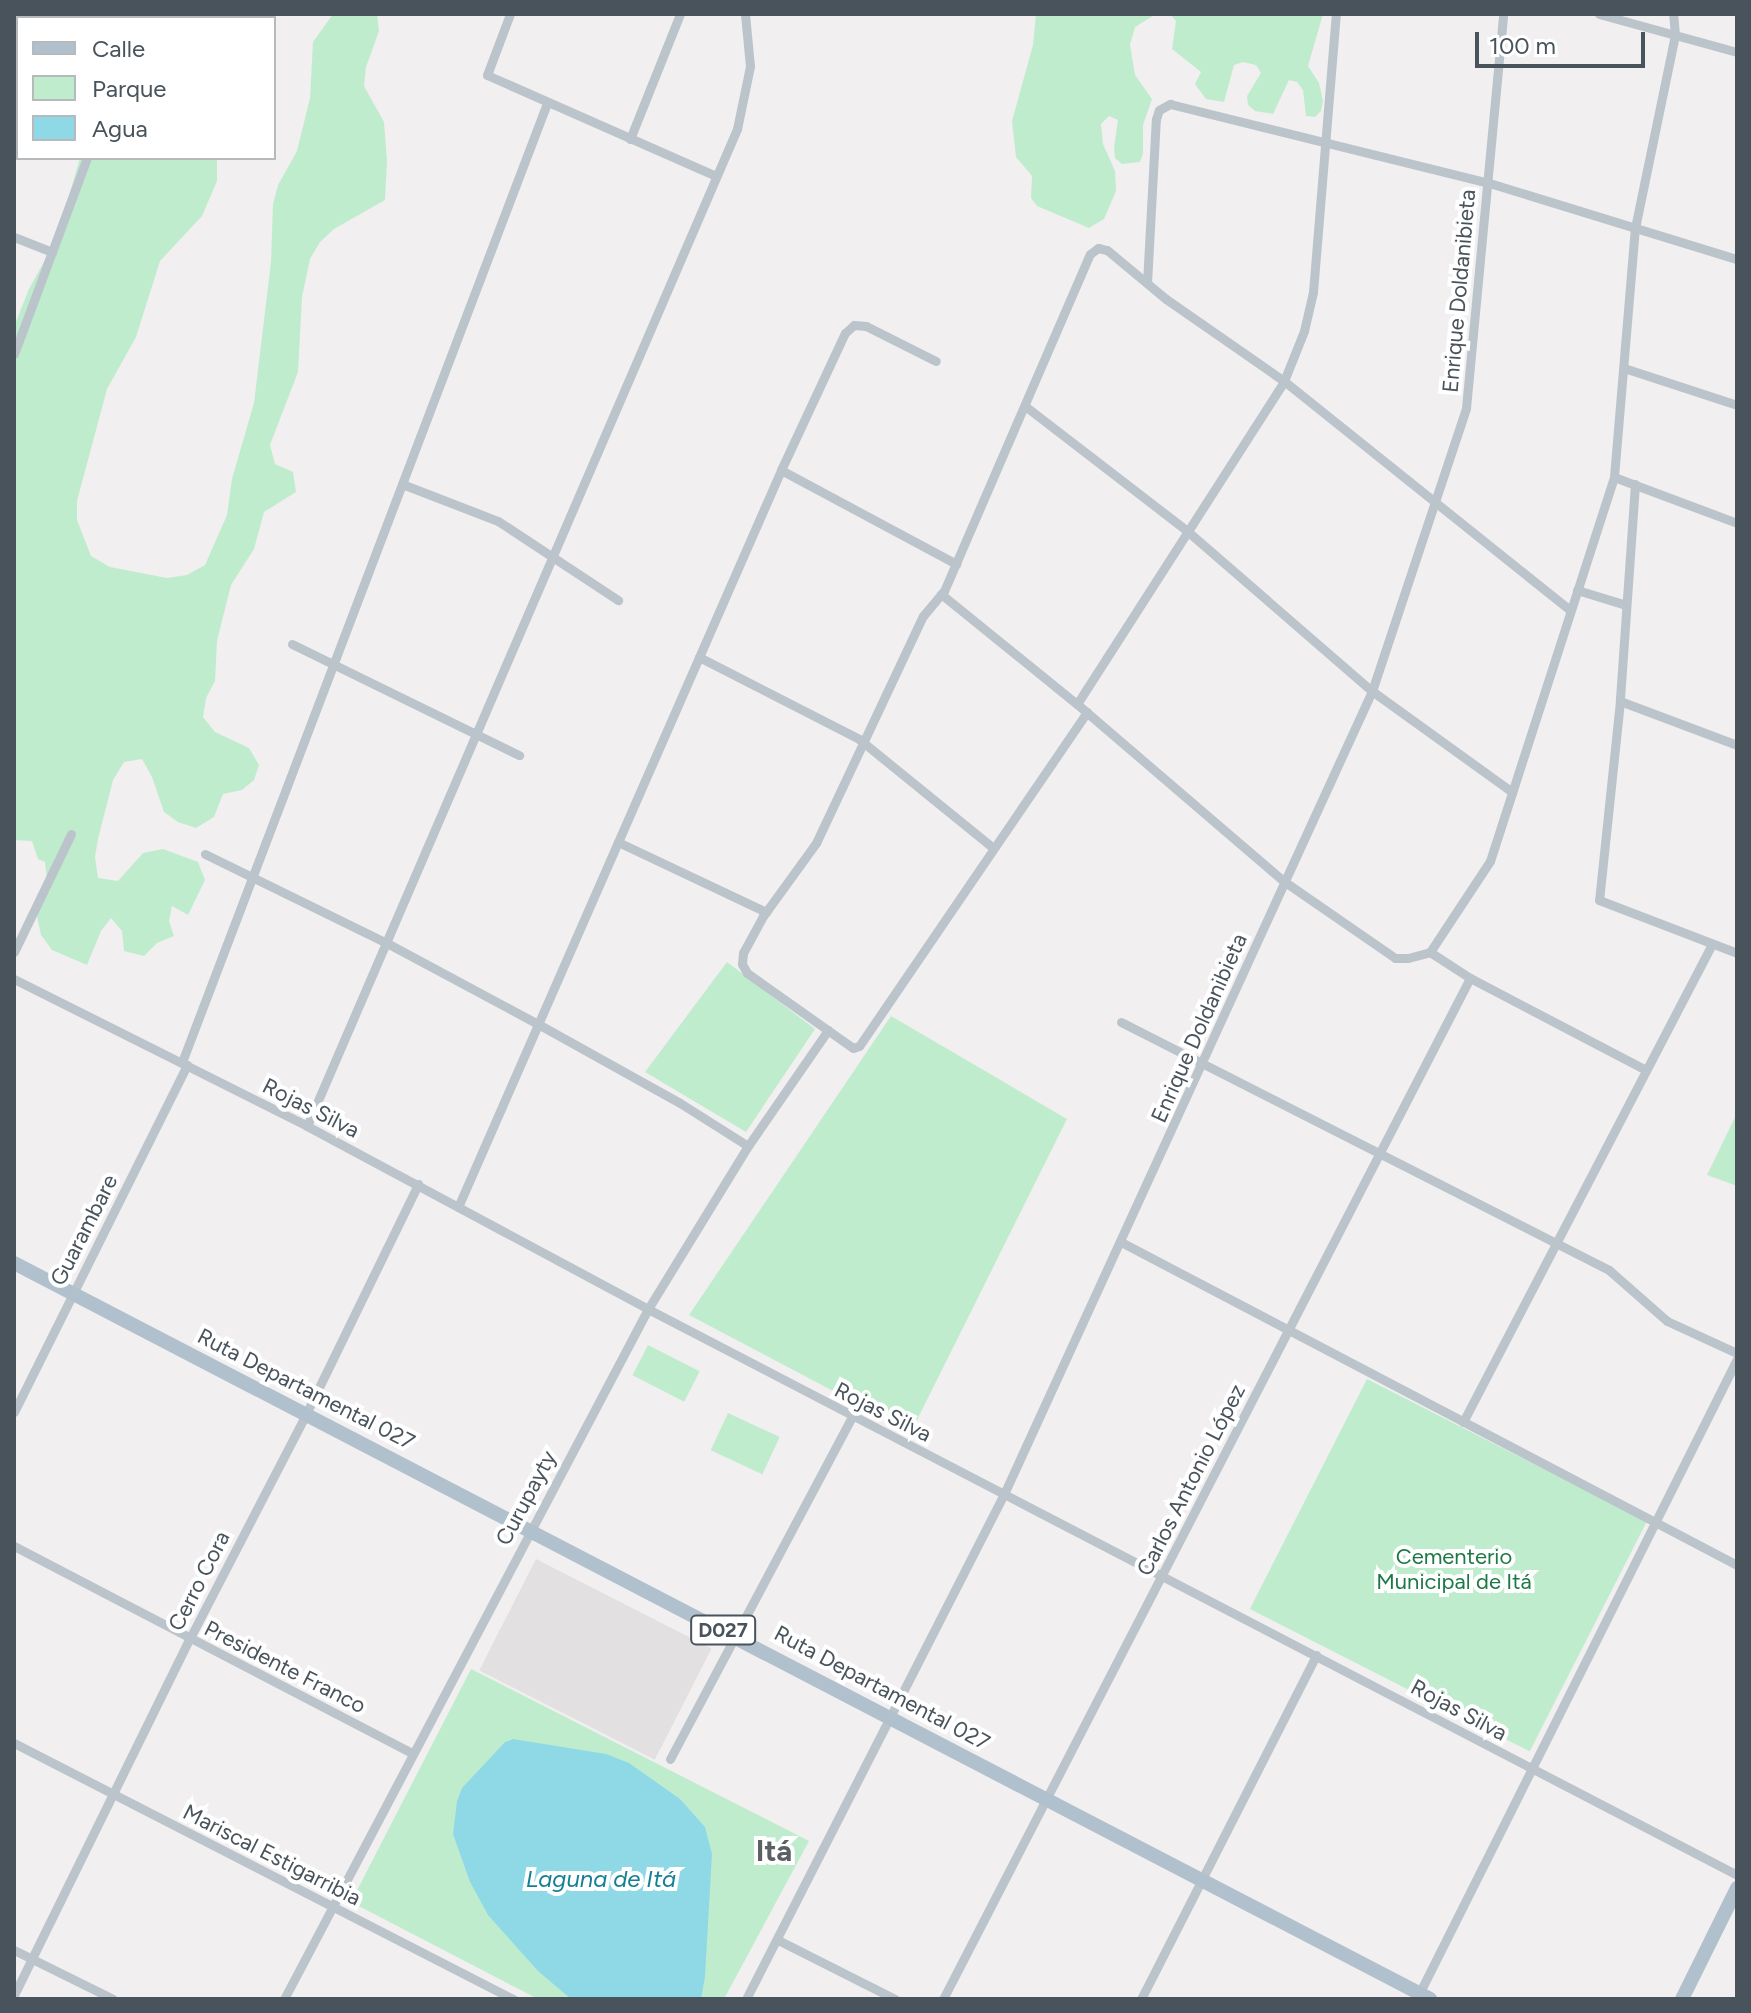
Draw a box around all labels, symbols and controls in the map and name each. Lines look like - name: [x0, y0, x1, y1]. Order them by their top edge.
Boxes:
- legend: [16, 16, 276, 160]
- scale bar: [1479, 16, 1649, 66]
- text: 100 m: [1489, 31, 1556, 60]
- text: Calle: [92, 34, 145, 63]
- text: Parque: [92, 74, 166, 103]
- text: Agua: [92, 114, 148, 143]
- street label: Enrique Doldanibieta: [1437, 188, 1481, 394]
- street label: Enrique Doldanibieta: [1145, 929, 1253, 1127]
- street label: Rojas Silva: [258, 1072, 364, 1144]
- street label: Guarambare: [45, 1170, 123, 1290]
- street label: Ruta Departamental 027: [193, 1323, 419, 1455]
- street label: Rojas Silva: [830, 1376, 936, 1448]
- street label: Carlos Antonio López: [1131, 1380, 1251, 1580]
- street label: Curupayty: [490, 1446, 562, 1550]
- street label: Cerro Cora: [163, 1527, 235, 1635]
- park label: Cementerio Municipal de Itá: [1376, 1543, 1532, 1594]
- road number: D027: [689, 1614, 757, 1646]
- street label: Presidente Franco: [200, 1615, 370, 1719]
- street label: Ruta Departamental 027: [770, 1620, 994, 1756]
- street label: Rojas Silva: [1406, 1674, 1512, 1746]
- street label: Mariscal Estigarribia: [179, 1799, 365, 1911]
- district label: Itá: [756, 1833, 792, 1869]
- water label: Laguna de Itá: [526, 1865, 676, 1893]

